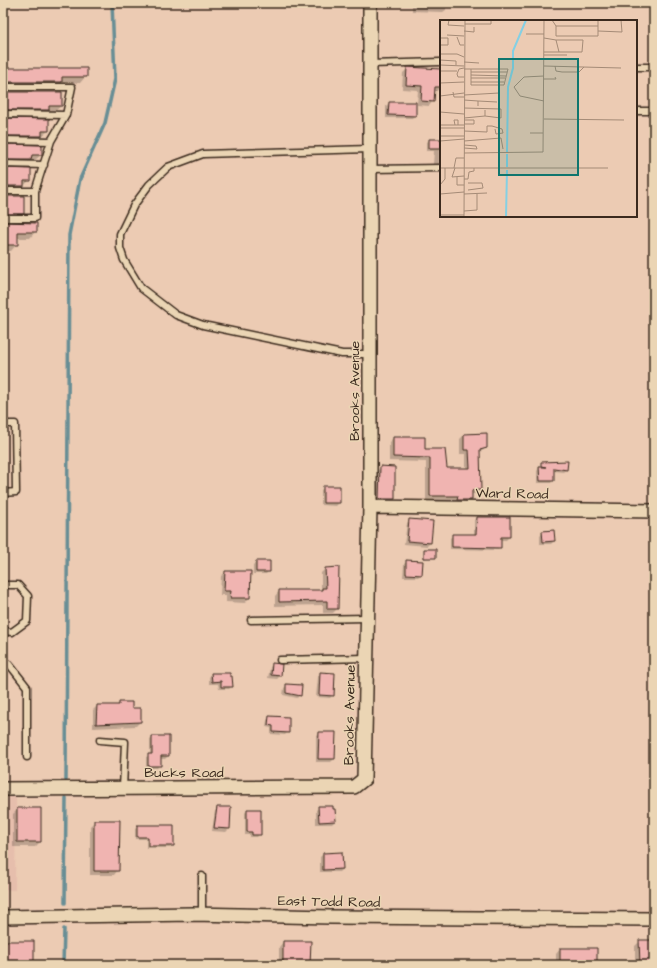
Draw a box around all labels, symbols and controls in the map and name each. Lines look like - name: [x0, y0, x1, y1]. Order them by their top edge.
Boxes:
- inset map: [440, 20, 637, 217]
- street label: Brooks Avenue: [345, 341, 365, 441]
- street label: Ward Road: [475, 483, 549, 505]
- street label: Brooks Avenue: [339, 664, 361, 765]
- street label: Bucks Road: [144, 763, 224, 783]
- street label: East Todd Road: [278, 891, 380, 913]

